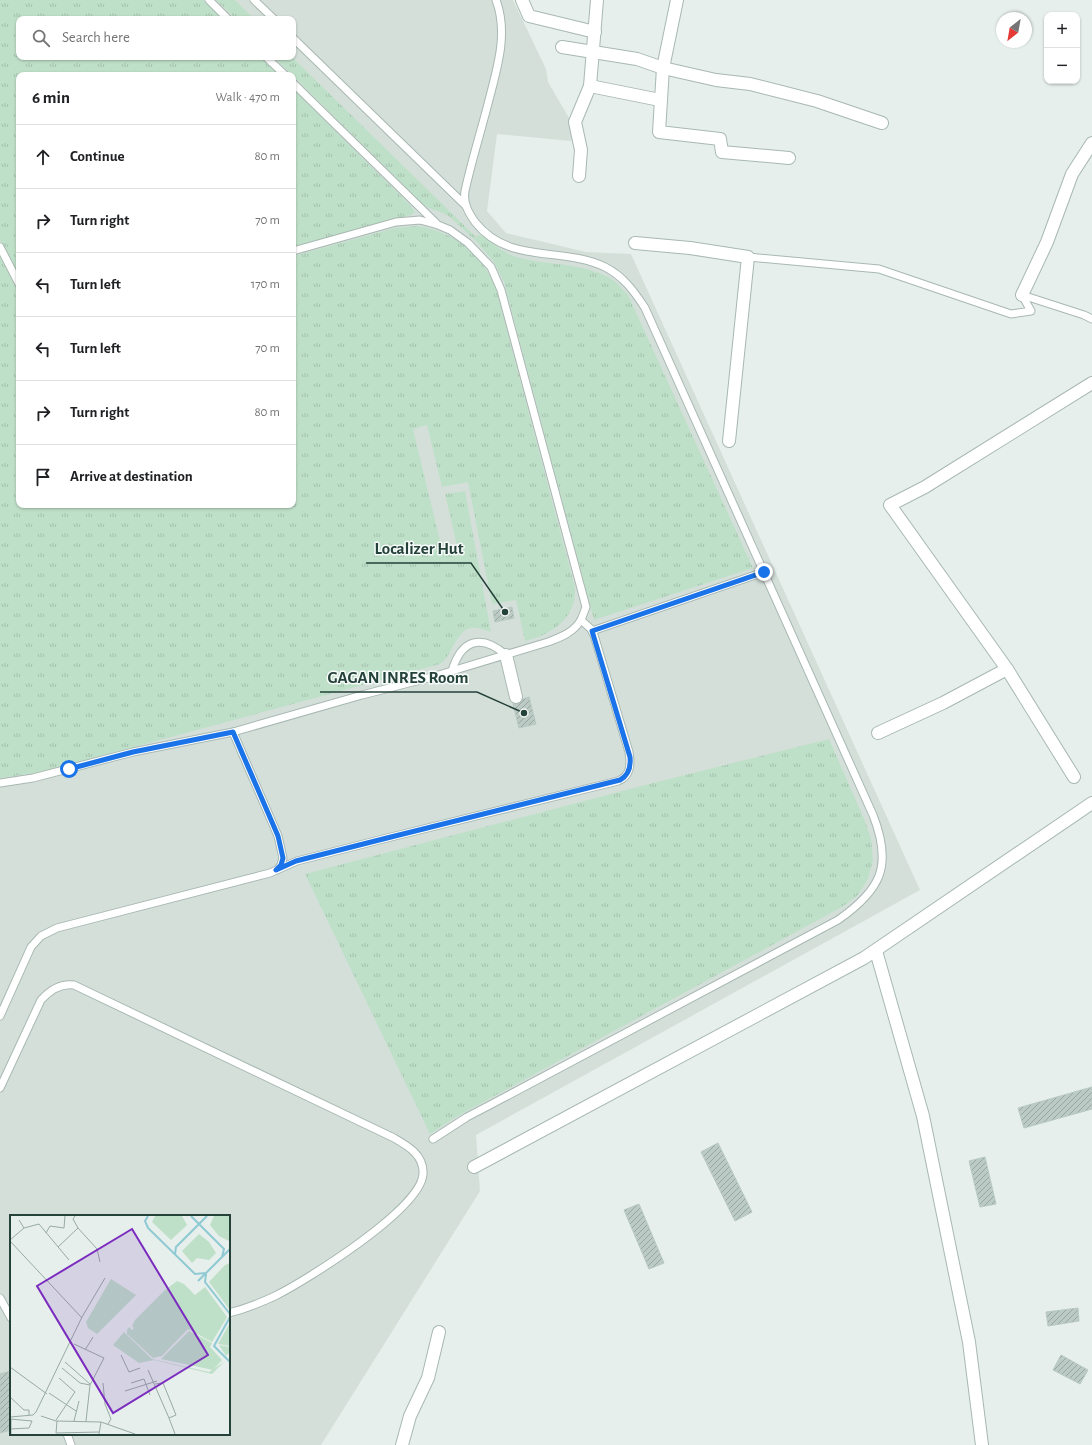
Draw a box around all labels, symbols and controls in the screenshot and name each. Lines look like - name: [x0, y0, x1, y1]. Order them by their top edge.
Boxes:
- north arrow: [996, 12, 1032, 48]
- map controls: [1044, 12, 1080, 84]
- button: +: [1044, 12, 1080, 48]
- search box: [16, 16, 296, 60]
- icon: search: [30, 27, 52, 49]
- text: Search here: [62, 30, 130, 45]
- button: −: [1044, 48, 1080, 84]
- text: 6 min: [32, 89, 70, 106]
- text: Walk · 470 m: [216, 91, 280, 104]
- icon: ahead: [32, 146, 54, 168]
- text: Continue: [70, 149, 125, 164]
- text: 80 m: [254, 150, 280, 163]
- icon: right: [32, 210, 54, 232]
- text: Turn right: [70, 213, 129, 228]
- text: 70 m: [255, 214, 280, 227]
- icon: left: [32, 274, 54, 296]
- text: Turn left: [70, 277, 121, 292]
- text: 170 m: [251, 278, 280, 291]
- icon: left: [32, 338, 54, 360]
- text: Turn left: [70, 341, 121, 356]
- text: 70 m: [255, 342, 280, 355]
- icon: right: [32, 402, 54, 424]
- text: Turn right: [70, 405, 129, 420]
- text: 80 m: [254, 406, 280, 419]
- icon: arrive: [32, 466, 54, 488]
- text: Arrive at destination: [70, 469, 193, 484]
- callout: Localizer Hut: [366, 534, 471, 563]
- text: Localizer Hut: [375, 540, 464, 557]
- route end: [755, 563, 773, 581]
- callout: GAGAN INRES Room: [320, 663, 477, 692]
- text: GAGAN INRES Room: [328, 669, 468, 686]
- route start: [60, 760, 78, 778]
- inset map: [10, 1215, 230, 1435]

